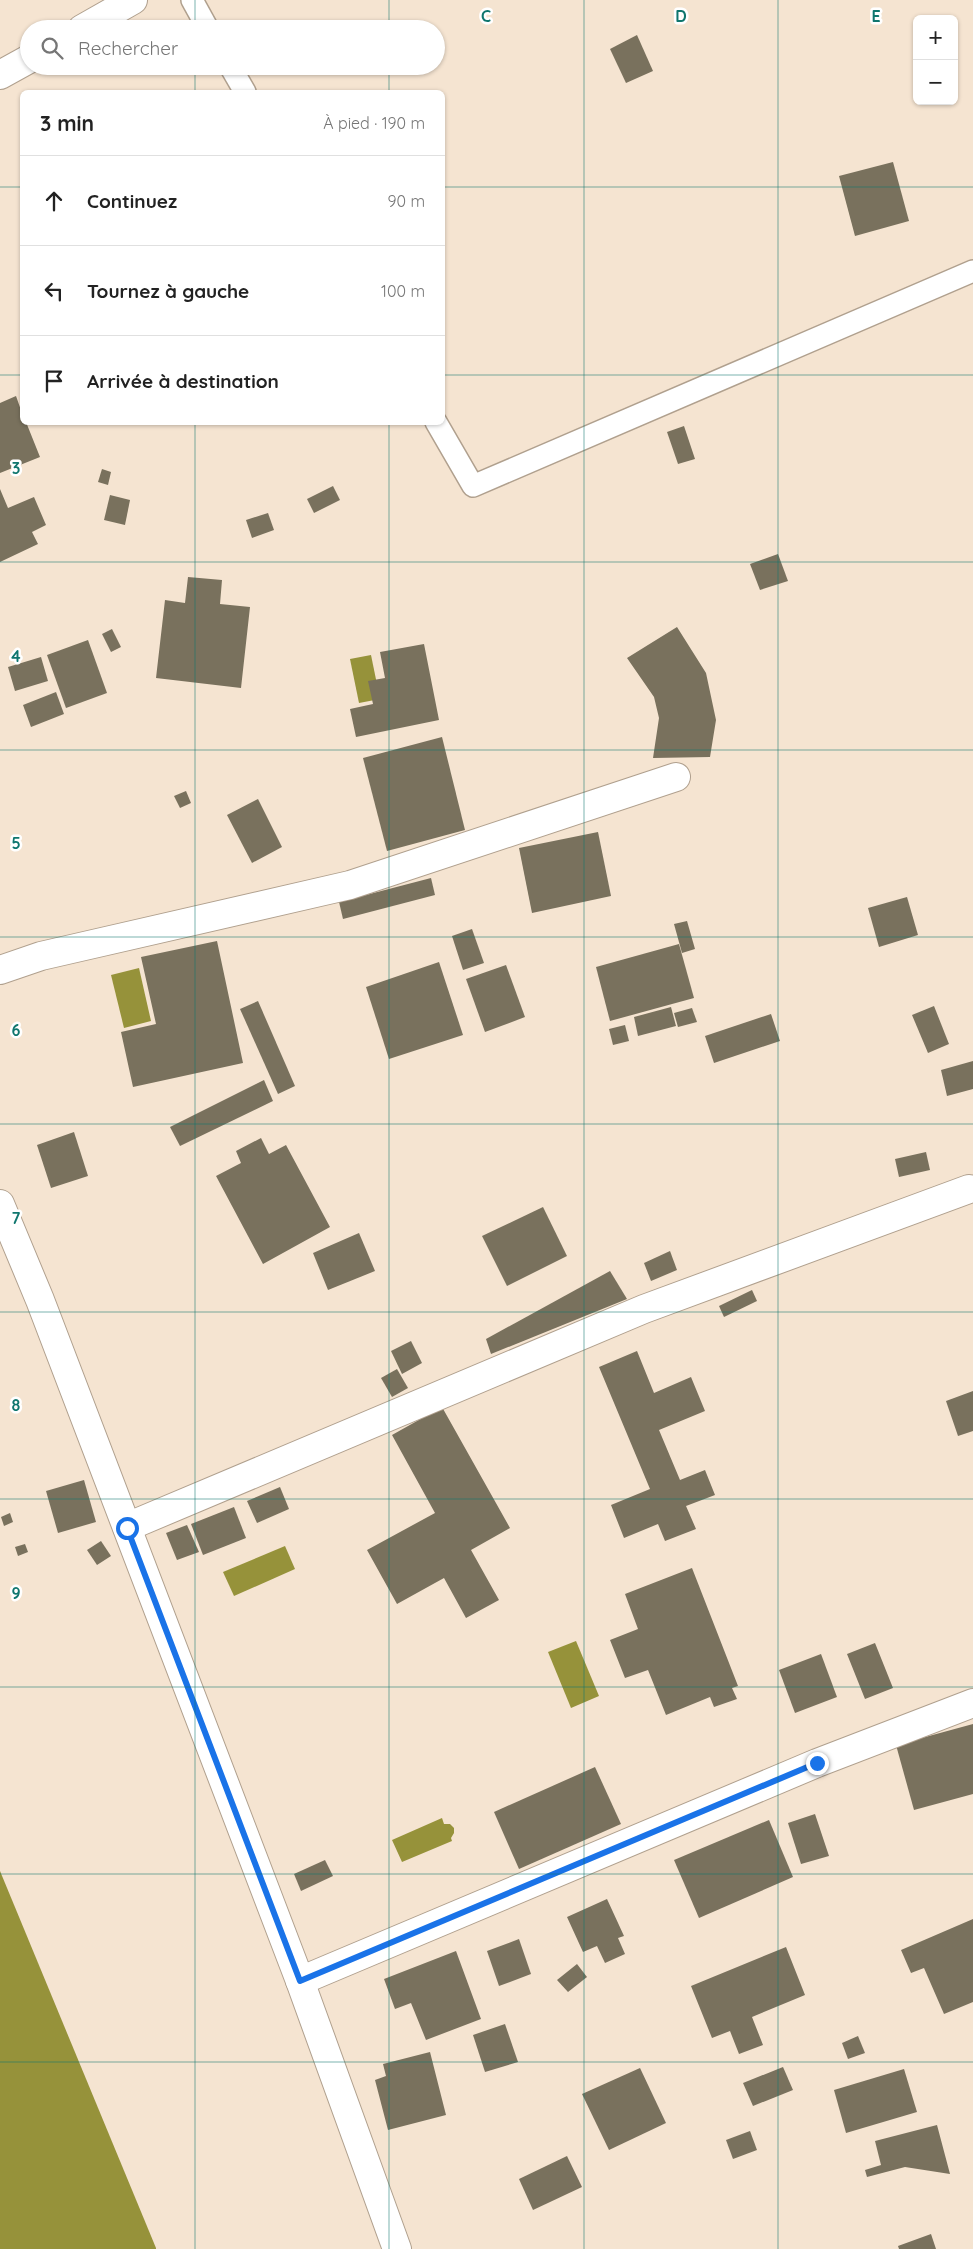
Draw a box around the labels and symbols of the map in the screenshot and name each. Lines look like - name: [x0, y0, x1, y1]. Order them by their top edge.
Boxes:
- text: C: [481, 6, 491, 26]
- text: D: [675, 6, 687, 26]
- text: E: [871, 6, 881, 26]
- text: 3: [12, 458, 20, 478]
- text: 4: [11, 646, 21, 666]
- text: 5: [11, 833, 21, 853]
- text: 6: [12, 1020, 21, 1040]
- text: 7: [12, 1208, 21, 1228]
- text: 8: [12, 1395, 21, 1415]
- route start: [116, 1517, 139, 1540]
- text: 9: [11, 1583, 21, 1603]
- route end: [806, 1752, 829, 1775]

